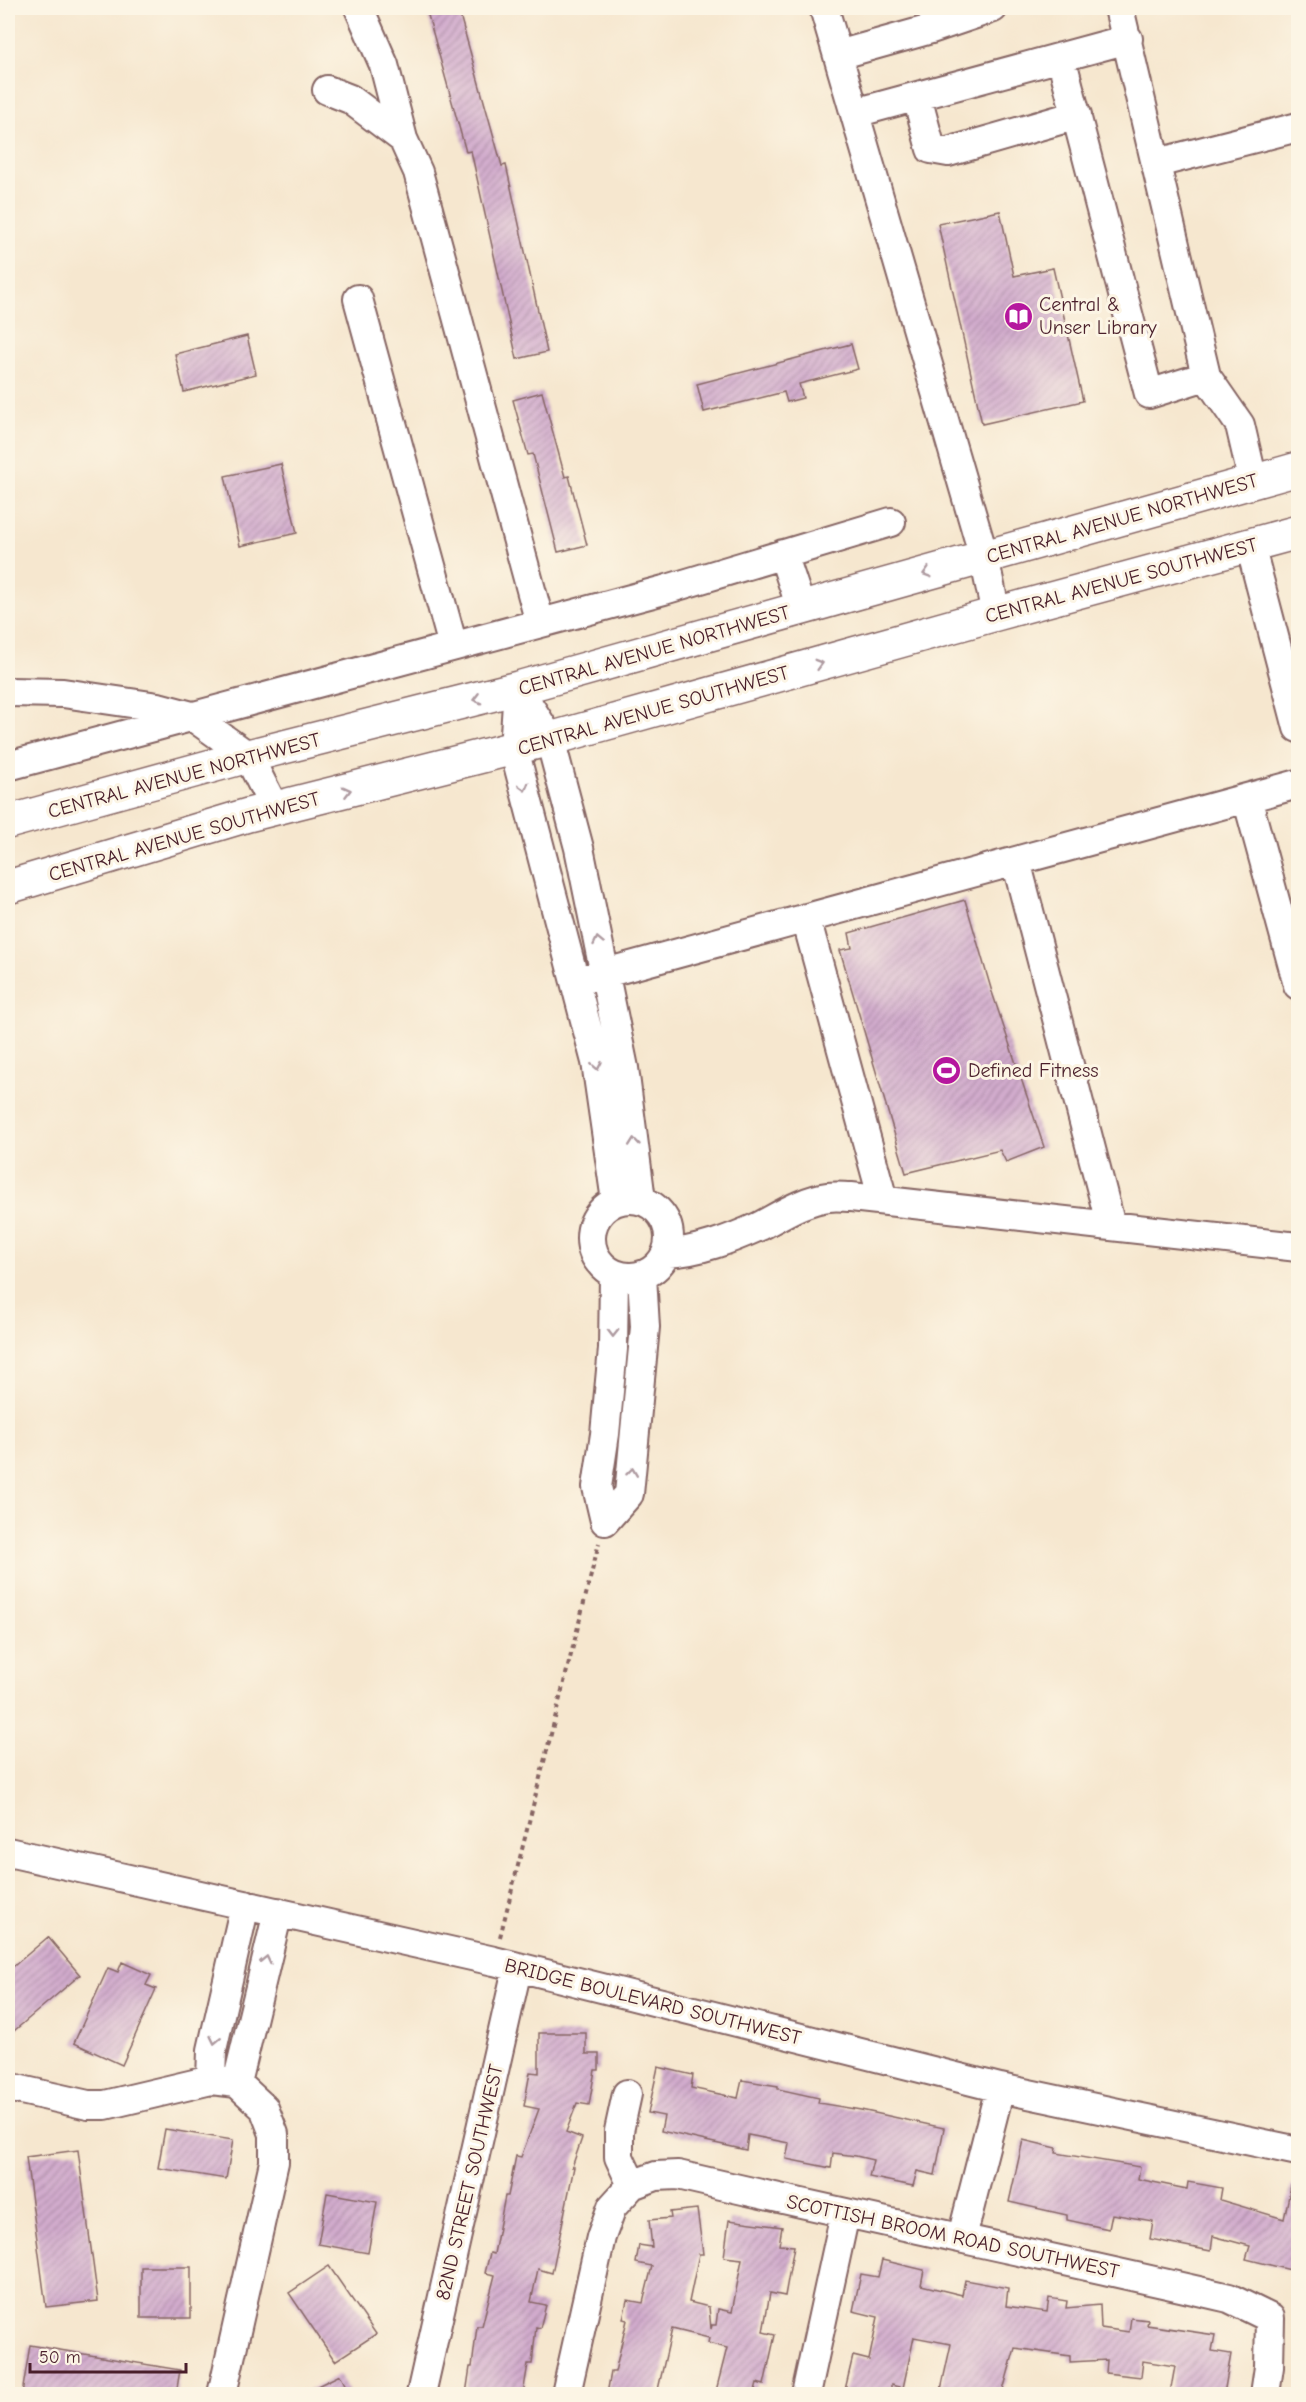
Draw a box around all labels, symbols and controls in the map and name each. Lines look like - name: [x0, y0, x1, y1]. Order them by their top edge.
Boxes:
- place label: Central & Unser Library: [1039, 293, 1157, 339]
- library icon: Central & Unser Library: [1002, 300, 1034, 332]
- street label: CENTRAL AVENUE NORTHWEST: [984, 469, 1261, 568]
- street label: CENTRAL AVENUE SOUTHWEST: [982, 533, 1260, 628]
- one-way arrow: [922, 566, 933, 578]
- street label: CENTRAL AVENUE NORTHWEST: [516, 601, 793, 700]
- one-way arrow: [814, 658, 824, 671]
- street label: CENTRAL AVENUE SOUTHWEST: [515, 661, 792, 760]
- one-way arrow: [472, 691, 482, 704]
- street label: CENTRAL AVENUE NORTHWEST: [45, 728, 323, 823]
- one-way arrow: [517, 781, 529, 792]
- one-way arrow: [341, 785, 351, 798]
- street label: CENTRAL AVENUE SOUTHWEST: [46, 787, 323, 886]
- one-way arrow: [592, 937, 605, 947]
- sports icon: Defined Fitness: [931, 1054, 963, 1086]
- place label: Defined Fitness: [968, 1059, 1099, 1082]
- one-way arrow: [590, 1060, 603, 1070]
- one-way arrow: [629, 1138, 641, 1147]
- one-way arrow: [607, 1329, 619, 1338]
- one-way arrow: [625, 1467, 637, 1477]
- street label: BRIDGE BOULEVARD SOUTHWEST: [502, 1953, 804, 2050]
- one-way arrow: [259, 1955, 272, 1965]
- one-way arrow: [209, 2035, 222, 2045]
- street label: 82ND STREET SOUTHWEST: [431, 2061, 508, 2302]
- street label: SCOTTISH BROOM ROAD SOUTHWEST: [785, 2190, 1122, 2283]
- scale bar: [30, 2336, 186, 2374]
- text: 50 m: [39, 2347, 81, 2368]

